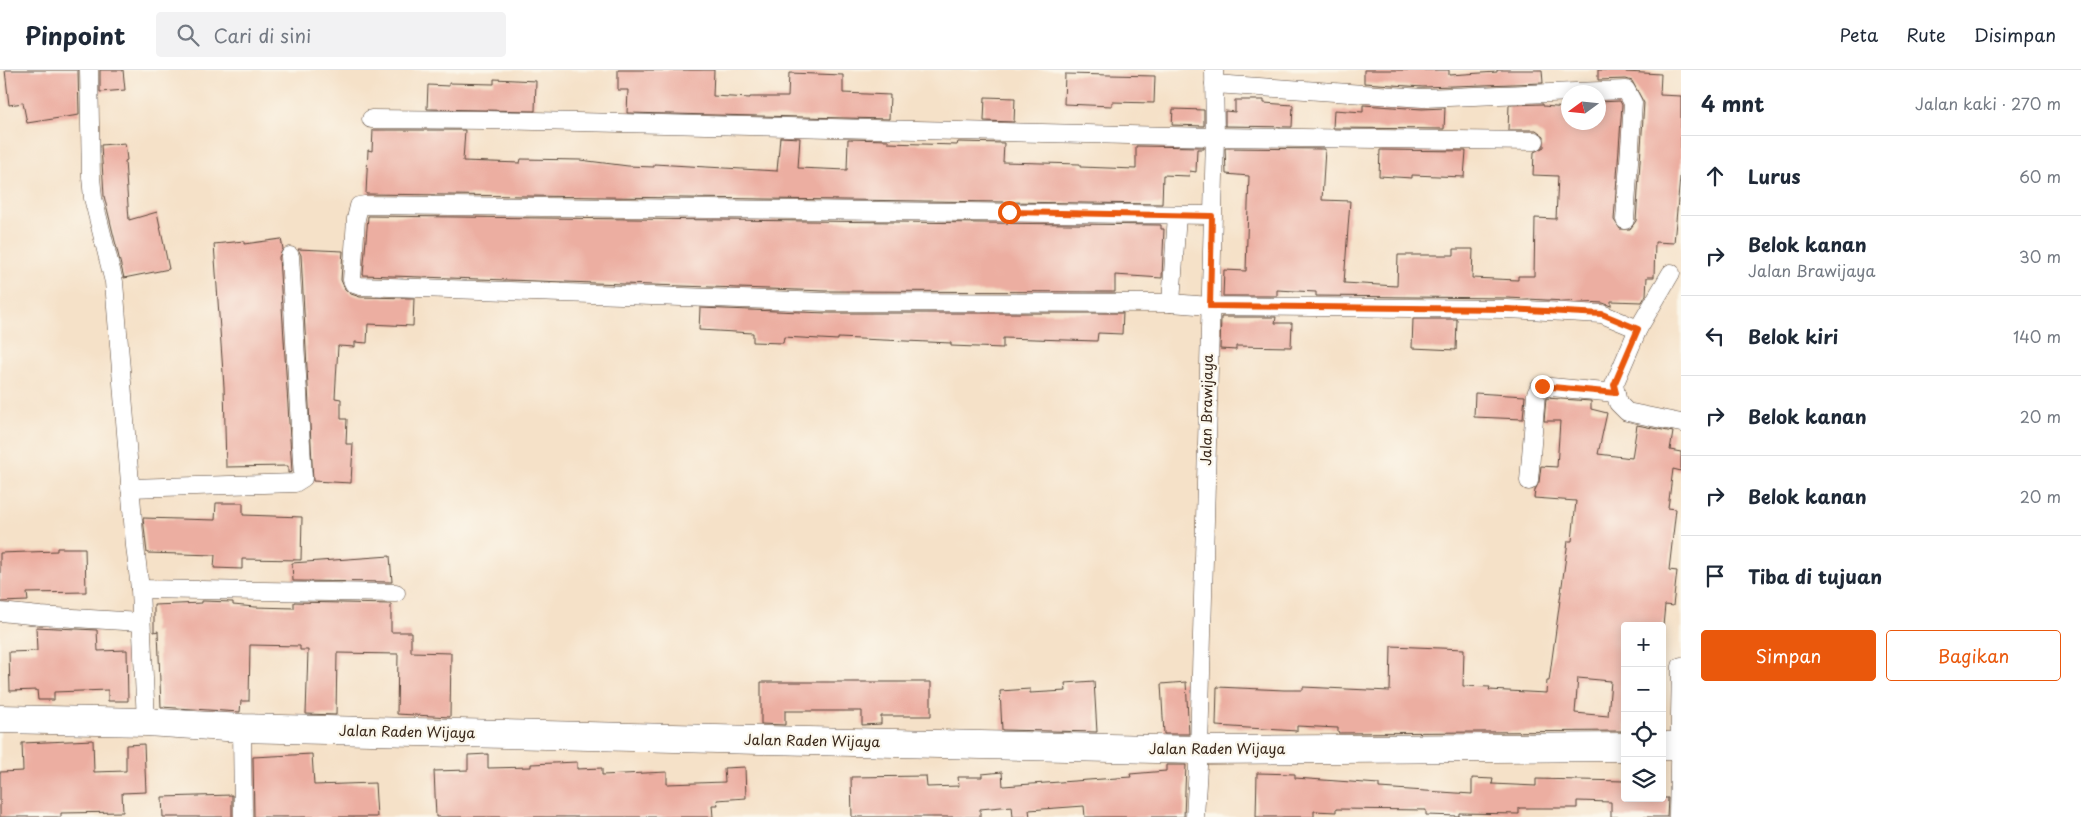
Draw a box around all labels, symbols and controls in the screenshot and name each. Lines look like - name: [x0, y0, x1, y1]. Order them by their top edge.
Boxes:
- search box: [156, 12, 506, 57]
- text: Pinpoint: [25, 17, 126, 53]
- icon: search: [174, 21, 202, 49]
- text: Cari di sini: [214, 21, 311, 49]
- text: Peta: [1839, 21, 1878, 48]
- text: Rute: [1906, 21, 1946, 48]
- text: Disimpan: [1974, 21, 2056, 48]
- north arrow: [1561, 85, 1606, 130]
- text: 4 mnt: [1701, 87, 1765, 119]
- text: Jalan kaki · 270 m: [1915, 91, 2061, 115]
- icon: ahead: [1701, 162, 1729, 190]
- text: Lurus: [1748, 162, 1801, 190]
- text: 60 m: [2019, 164, 2061, 188]
- route start: [998, 201, 1021, 224]
- text: Belok kanan: [1748, 230, 1867, 258]
- icon: right: [1701, 242, 1729, 270]
- text: 30 m: [2019, 244, 2061, 268]
- text: Jalan Brawijaya: [1748, 258, 1875, 282]
- icon: left: [1701, 322, 1729, 350]
- text: Belok kiri: [1748, 322, 1838, 350]
- text: 140 m: [2013, 324, 2061, 348]
- street label: Jalan Brawijaya: [1195, 354, 1218, 466]
- route end: [1531, 375, 1554, 398]
- icon: right: [1701, 402, 1729, 430]
- text: Belok kanan: [1748, 402, 1867, 430]
- text: 20 m: [2020, 404, 2061, 428]
- icon: right: [1701, 482, 1729, 510]
- text: Belok kanan: [1748, 482, 1867, 510]
- text: 20 m: [2020, 484, 2061, 508]
- icon: arrive: [1701, 562, 1729, 590]
- text: Tiba di tujuan: [1748, 562, 1882, 590]
- map controls: [1621, 622, 1666, 802]
- button: +: [1621, 622, 1666, 667]
- button: Simpan: [1701, 630, 1876, 681]
- button: Bagikan: [1886, 630, 2061, 681]
- button: −: [1621, 667, 1666, 712]
- button: locate: [1621, 712, 1666, 757]
- street label: Jalan Raden Wijaya: [339, 720, 476, 743]
- street label: Jalan Raden Wijaya: [744, 729, 881, 752]
- street label: Jalan Raden Wijaya: [1149, 738, 1285, 759]
- button: layers: [1621, 757, 1666, 802]

